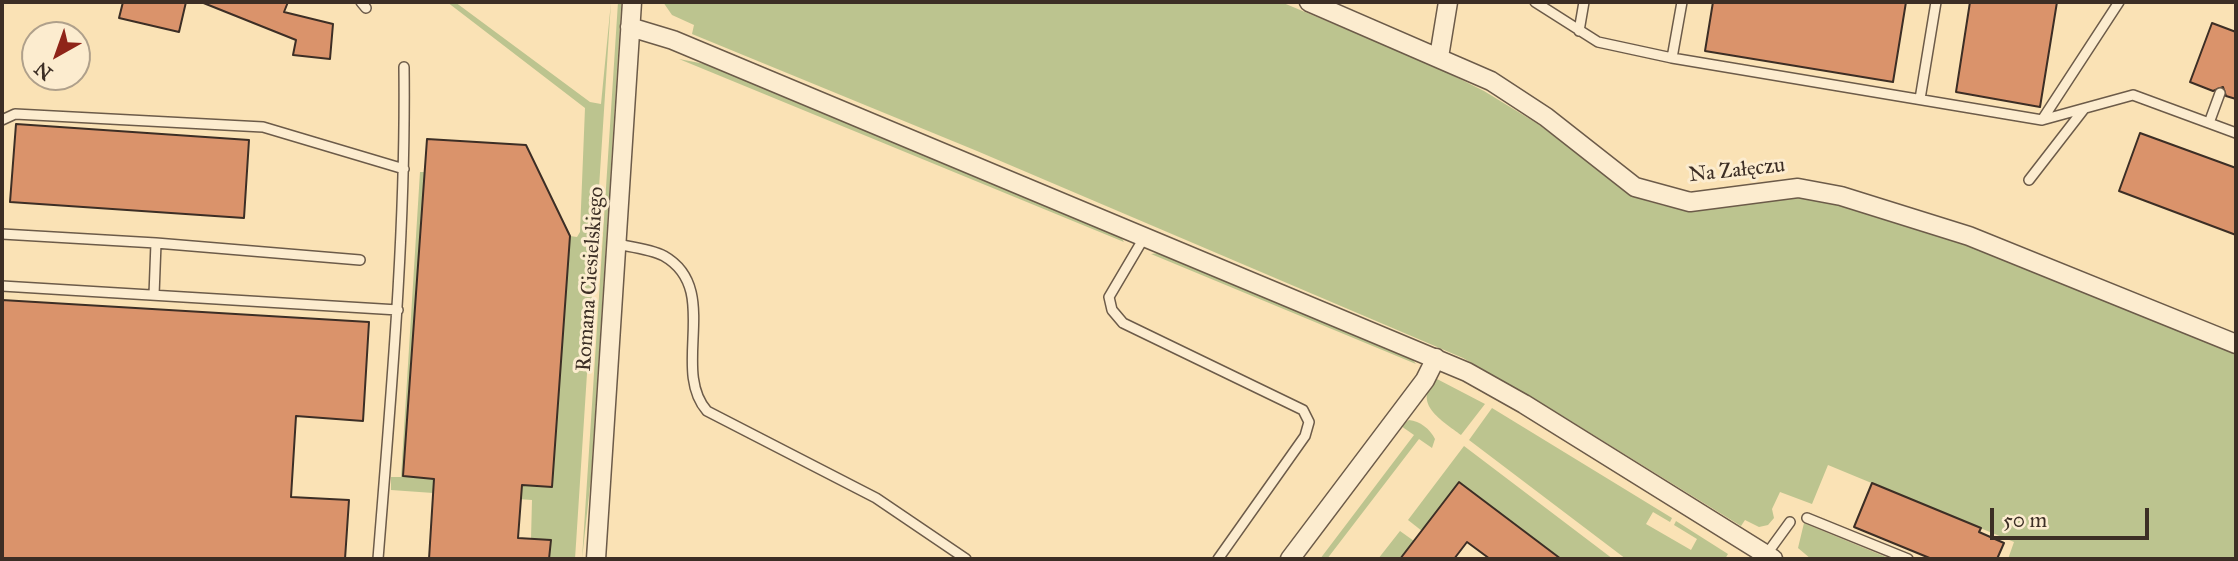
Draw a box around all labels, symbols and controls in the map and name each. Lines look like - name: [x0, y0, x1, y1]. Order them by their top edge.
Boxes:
- north arrow: [21, 21, 91, 91]
- text: N: [30, 57, 57, 85]
- street label: Na Załęczu: [1688, 153, 1786, 189]
- street label: Romana Ciesielskiego: [572, 186, 610, 372]
- scale bar: [1993, 494, 2152, 538]
- text: 50 m: [2003, 507, 2047, 533]

